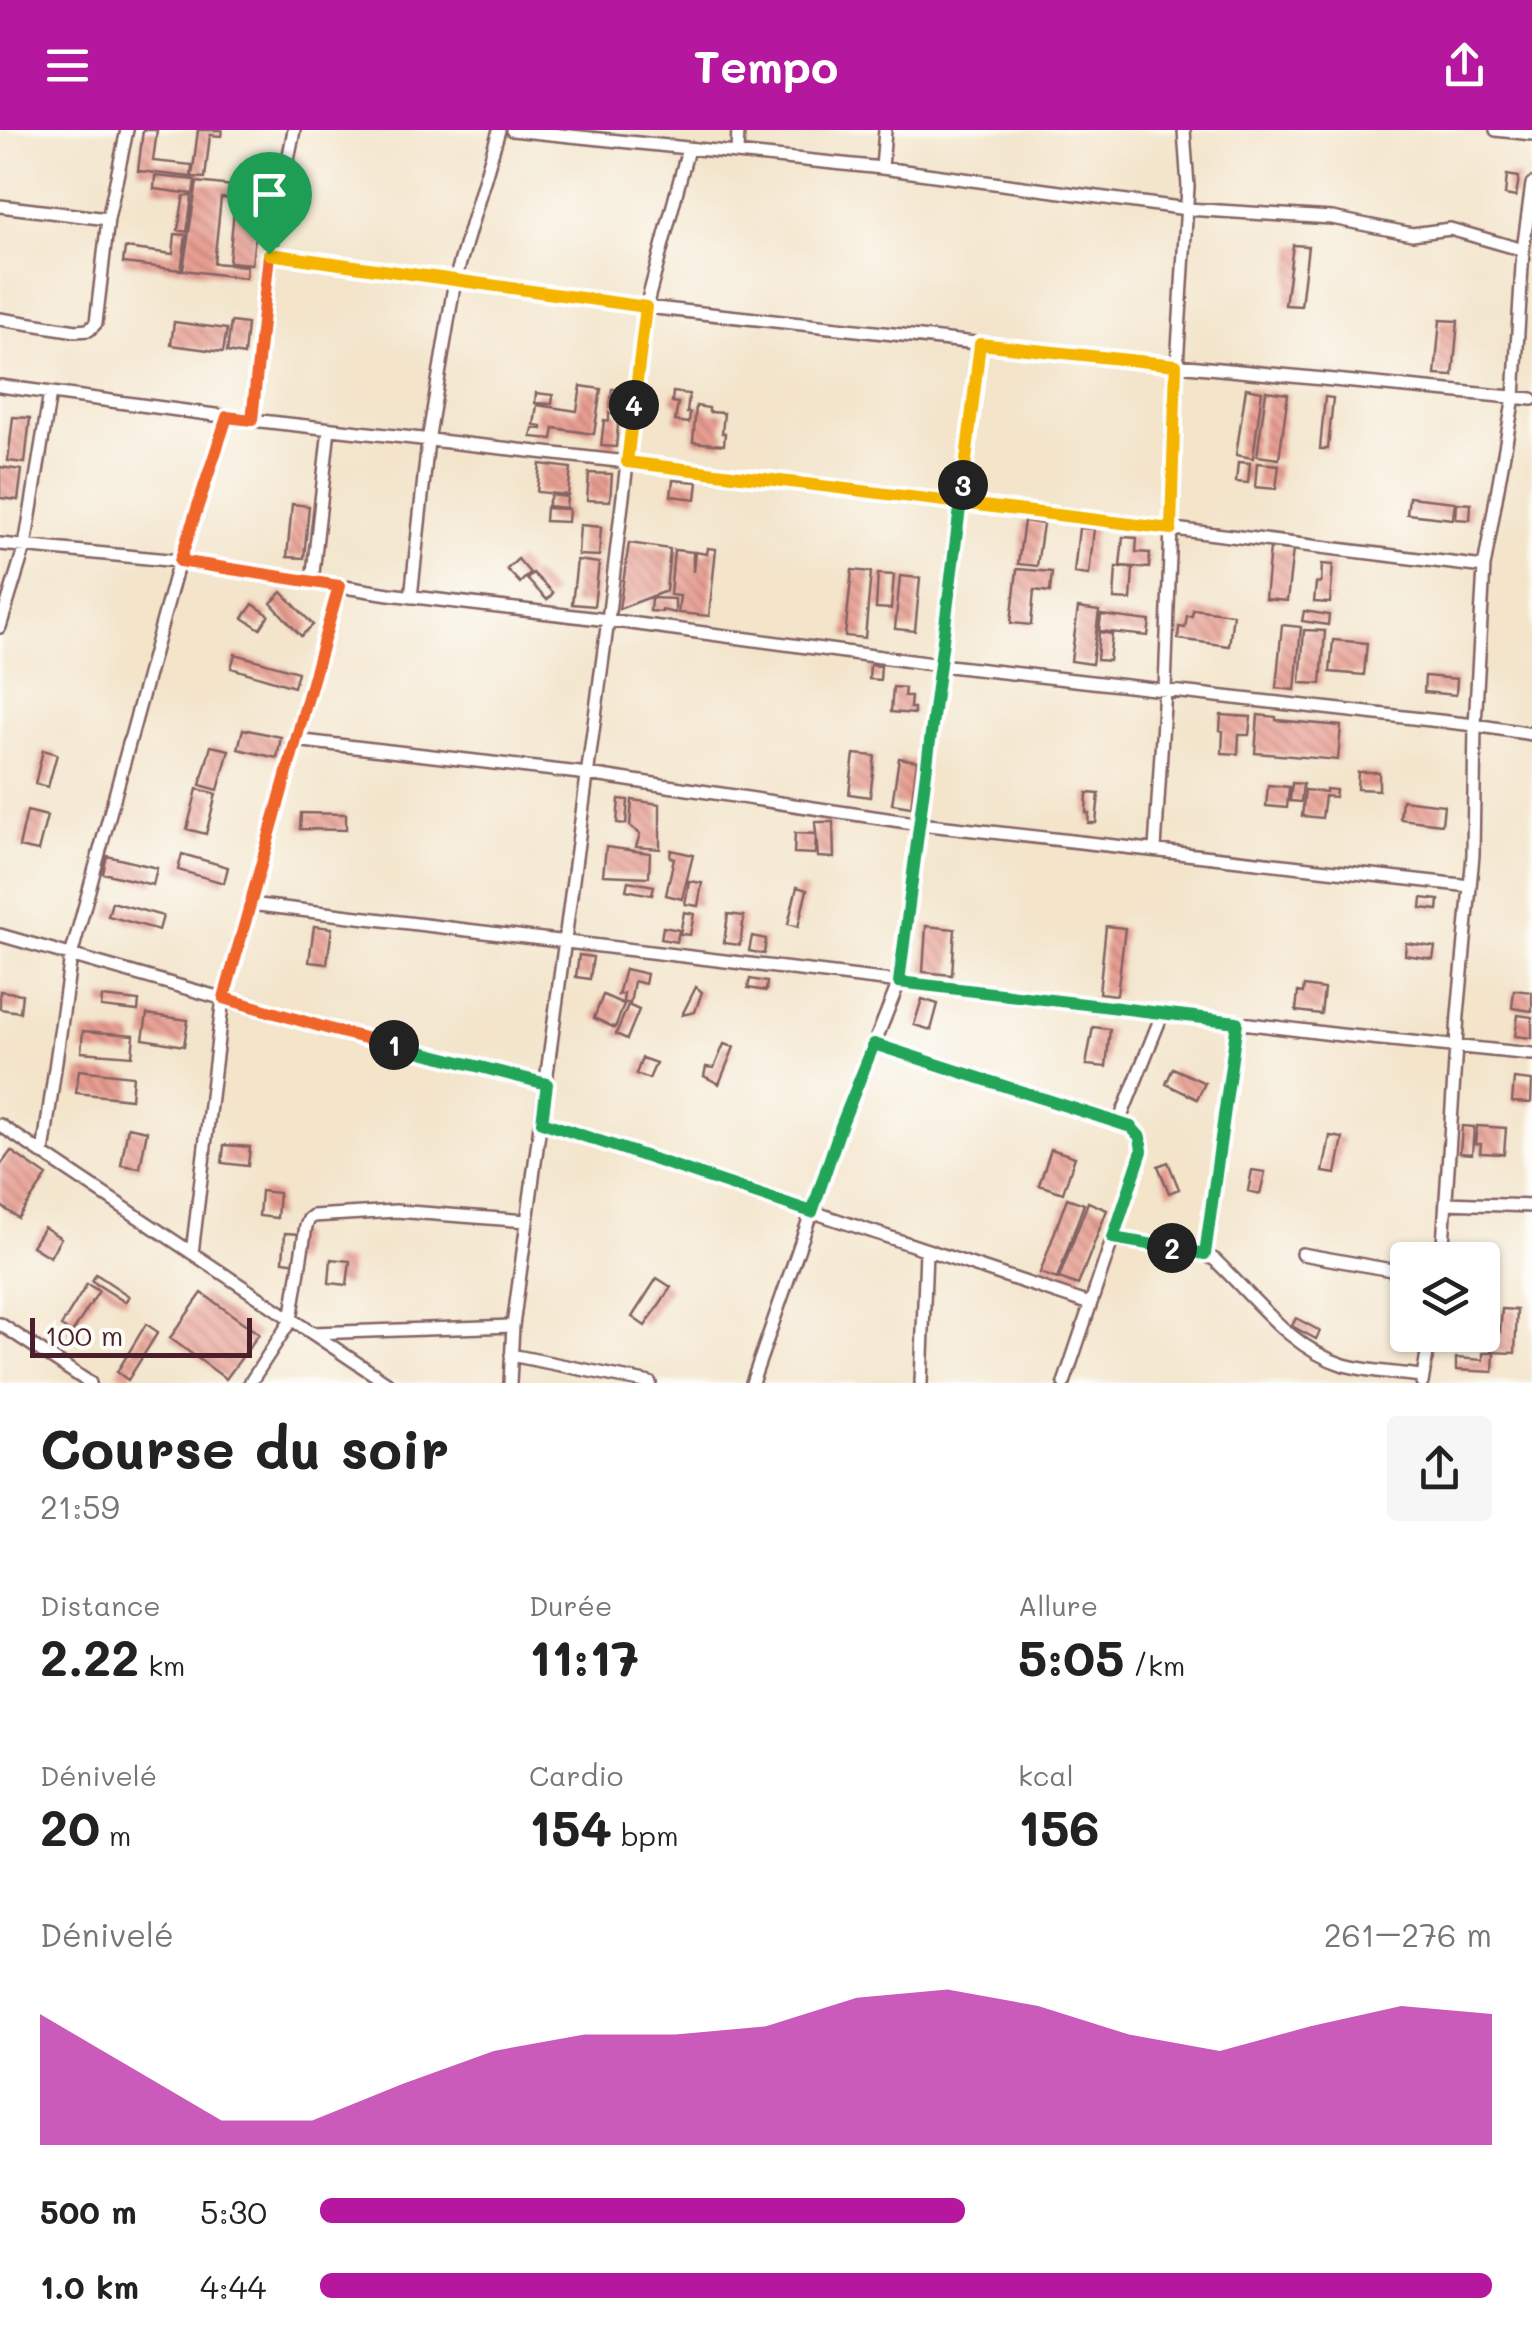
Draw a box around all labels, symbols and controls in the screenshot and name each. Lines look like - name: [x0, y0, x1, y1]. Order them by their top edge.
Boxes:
- text: Tempo: [694, 36, 838, 94]
- icon: menu: [40, 38, 95, 93]
- icon: share: [1437, 38, 1492, 93]
- pin: [227, 152, 312, 255]
- icon: arrive: [242, 167, 297, 222]
- pin: 4: [609, 380, 659, 430]
- text: 4: [625, 387, 643, 423]
- pin: 3: [938, 460, 988, 510]
- text: 3: [955, 467, 971, 503]
- pin: 1: [369, 1020, 419, 1070]
- text: 1: [388, 1027, 400, 1063]
- pin: 2: [1147, 1223, 1197, 1273]
- text: 2: [1164, 1230, 1180, 1266]
- map controls: [1390, 1242, 1500, 1352]
- button: layers: [1390, 1242, 1500, 1352]
- scale bar: [30, 1313, 252, 1358]
- text: 100 m: [45, 1317, 123, 1353]
- text: Course du soir: [40, 1411, 449, 1483]
- button: share: [1387, 1416, 1492, 1521]
- text: 21:59: [40, 1485, 120, 1527]
- text: Distance: [40, 1587, 161, 1623]
- text: Durée: [529, 1587, 612, 1623]
- text: Allure: [1018, 1587, 1098, 1623]
- text: 2.22: [40, 1623, 139, 1689]
- text: 11:17: [529, 1623, 639, 1689]
- text: 5:05: [1018, 1623, 1124, 1689]
- text: km: [139, 1647, 185, 1683]
- text: /km: [1124, 1647, 1185, 1683]
- text: Dénivelé: [40, 1757, 157, 1793]
- text: Cardio: [529, 1757, 623, 1793]
- text: kcal: [1018, 1757, 1074, 1793]
- text: 20: [40, 1793, 100, 1859]
- text: 154: [529, 1793, 612, 1859]
- text: 156: [1018, 1793, 1100, 1859]
- text: m: [100, 1817, 131, 1853]
- text: bpm: [612, 1817, 678, 1853]
- text: Dénivelé: [40, 1913, 174, 1955]
- text: 261–276 m: [1324, 1913, 1492, 1955]
- text: 500 m: [40, 2190, 137, 2232]
- text: 5:30: [200, 2190, 267, 2232]
- text: 1.0 km: [40, 2265, 139, 2307]
- text: 4:44: [200, 2265, 266, 2307]

